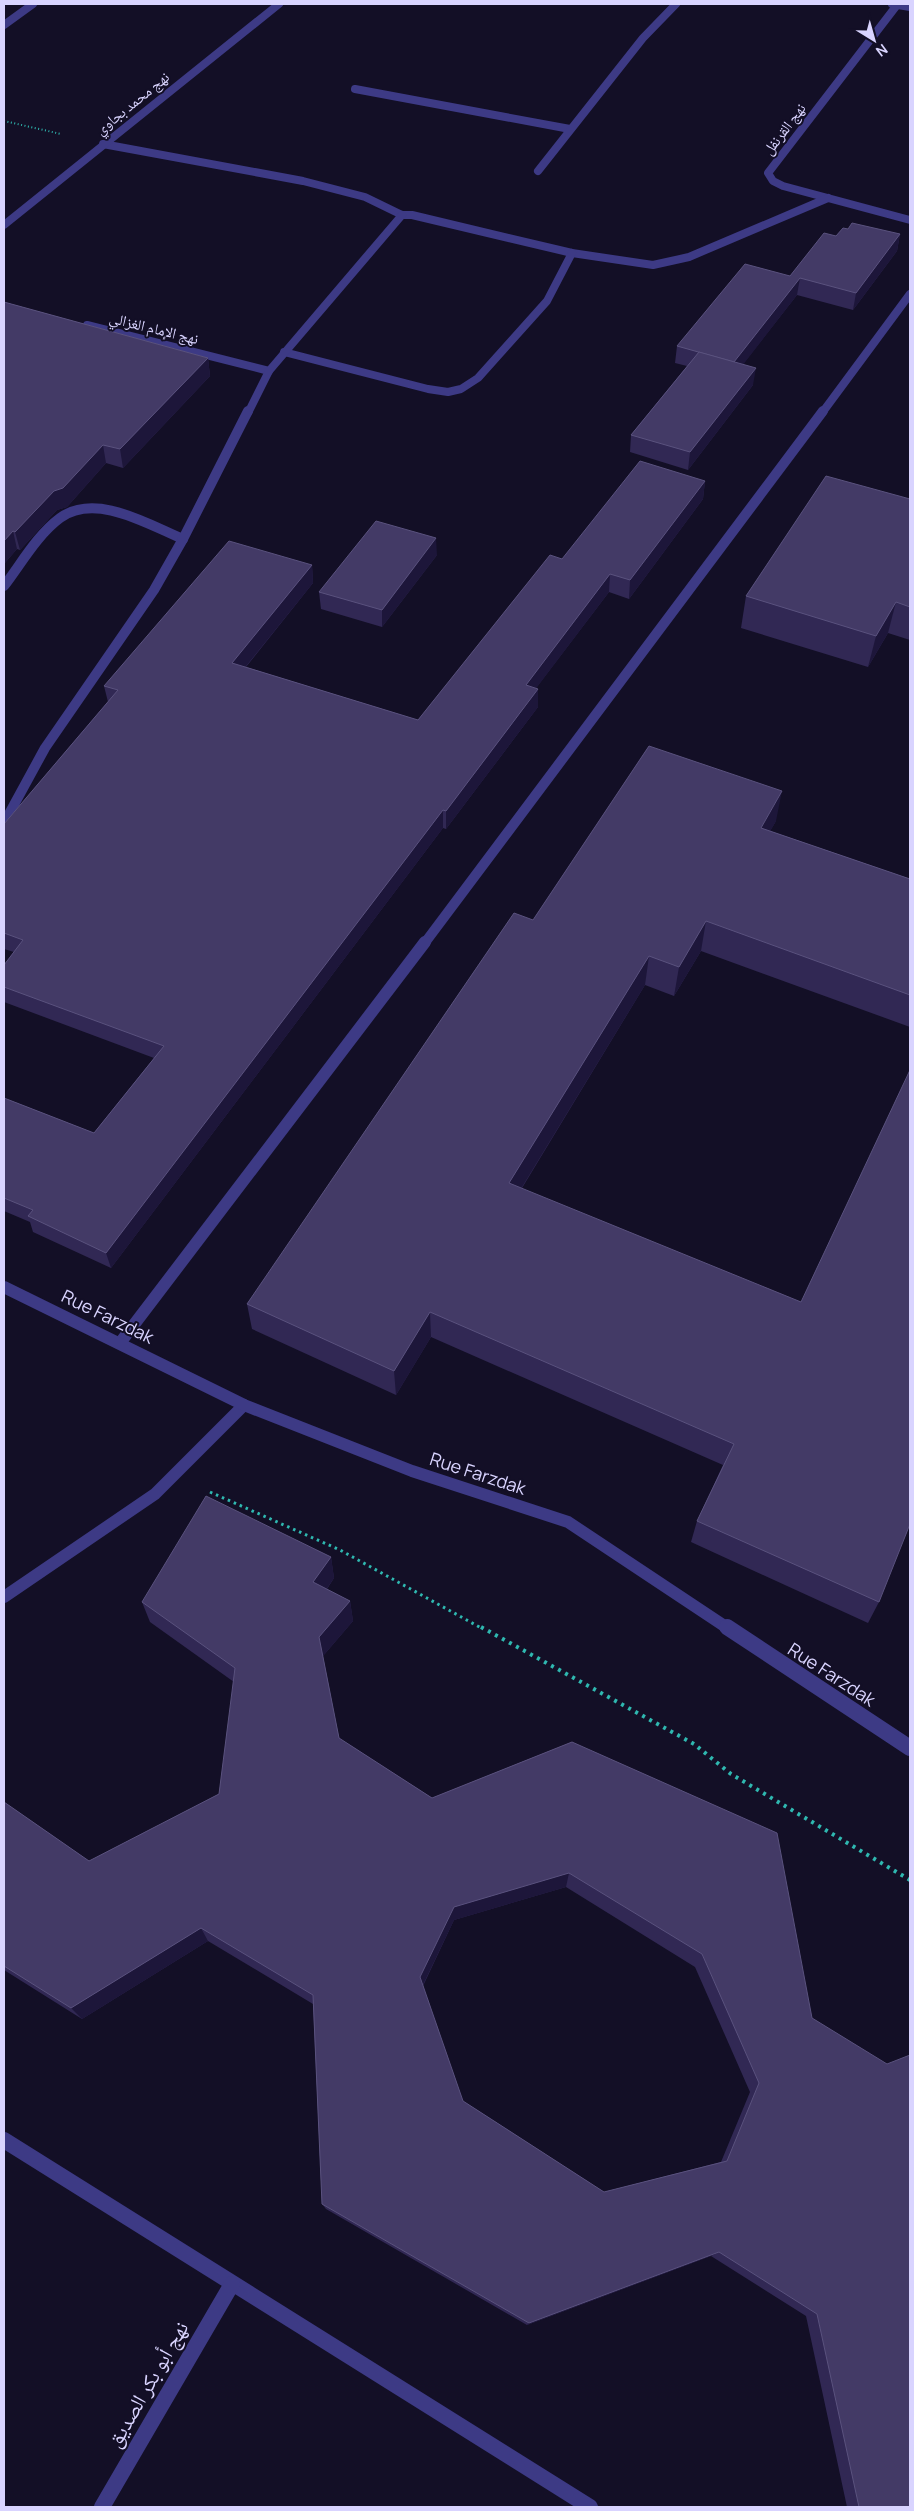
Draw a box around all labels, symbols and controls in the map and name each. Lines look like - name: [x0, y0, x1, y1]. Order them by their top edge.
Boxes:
- north arrow: [849, 15, 899, 65]
- text: N: [872, 40, 892, 61]
- street label: نهج محمد بجاوي: [90, 66, 175, 141]
- street label: نهج القرنفل: [757, 99, 811, 159]
- street label: نهج الإمام الغزالي: [107, 307, 201, 351]
- street label: Rue Farzdak: [58, 1283, 159, 1349]
- street label: Rue Farzdak: [427, 1446, 530, 1500]
- street label: Rue Farzdak: [784, 1637, 881, 1712]
- street label: نهج أبو بكر الصديق: [100, 2316, 194, 2452]

